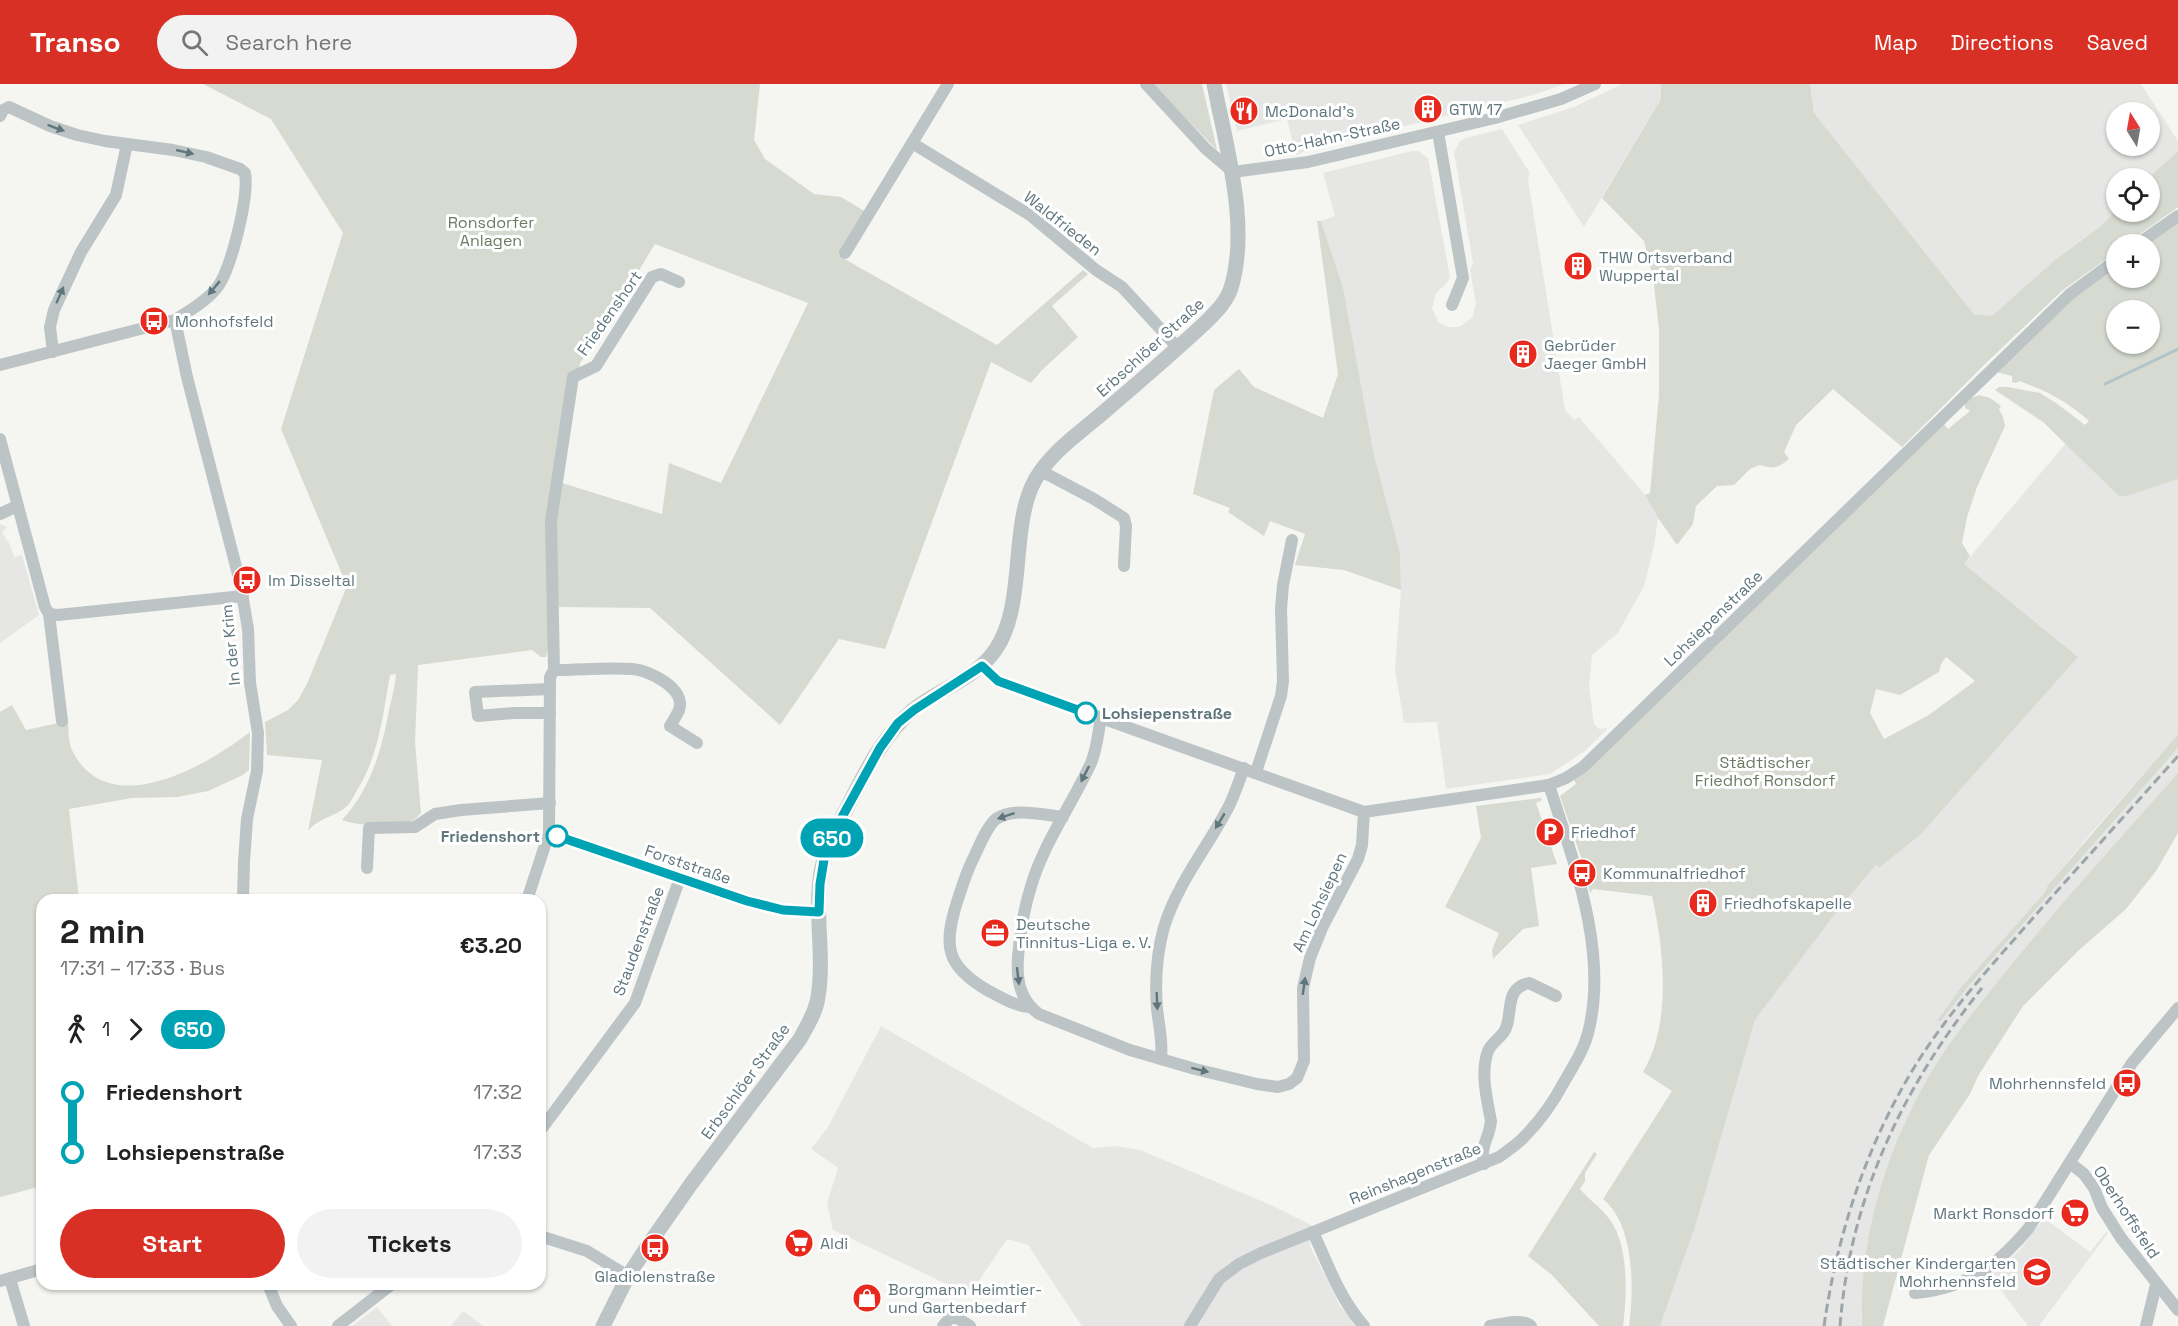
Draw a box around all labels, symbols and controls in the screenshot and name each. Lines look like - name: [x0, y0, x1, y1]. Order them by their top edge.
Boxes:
- search box: [157, 15, 577, 69]
- text: Transo: [30, 24, 121, 60]
- icon: search: [178, 26, 211, 59]
- text: Search here: [226, 28, 352, 56]
- text: Map: [1874, 29, 1918, 56]
- text: Directions: [1951, 29, 2054, 56]
- text: Saved: [2087, 29, 2148, 56]
- building icon: GTW 17: [1412, 93, 1444, 125]
- restaurant icon: McDonald's: [1228, 95, 1260, 127]
- place label: GTW 17: [1449, 99, 1502, 120]
- place label: McDonald's: [1265, 101, 1355, 122]
- north arrow: [2106, 102, 2160, 156]
- map controls: [2106, 102, 2160, 354]
- street label: Otto-Hahn-Straße: [1262, 113, 1402, 162]
- one-way arrow: [47, 124, 65, 133]
- one-way arrow: [175, 148, 194, 157]
- button: locate: [2106, 168, 2160, 222]
- street label: Waldfrieden: [1019, 186, 1106, 260]
- park label: Ronsdorfer Anlagen: [448, 212, 534, 251]
- button: +: [2106, 234, 2160, 288]
- place label: THW Ortsverband Wuppertal: [1599, 247, 1733, 286]
- building icon: THW Ortsverband Wuppertal: [1562, 250, 1594, 282]
- street label: Friedenshort: [572, 267, 646, 360]
- one-way arrow: [208, 280, 221, 296]
- one-way arrow: [55, 286, 65, 304]
- street label: Erbschlöer Straße: [1092, 293, 1209, 401]
- button: −: [2106, 300, 2160, 354]
- bus stop icon: Monhofsfeld: [138, 305, 170, 337]
- place label: Monhofsfeld: [175, 311, 274, 332]
- place label: Gebrüder Jaeger GmbH: [1544, 335, 1647, 374]
- building icon: Gebrüder Jaeger GmbH: [1507, 338, 1539, 370]
- bus stop icon: Im Disseltal: [231, 564, 263, 596]
- street label: Lohsiepenstraße: [1659, 566, 1767, 671]
- place label: Im Disseltal: [268, 570, 355, 591]
- street label: In der Krim: [216, 603, 245, 686]
- marker: Lohsiepenstraße: [1075, 702, 1097, 724]
- place label: Lohsiepenstraße: [1102, 703, 1232, 724]
- park label: Städtischer Friedhof Ronsdorf: [1695, 752, 1835, 791]
- one-way arrow: [1080, 766, 1090, 783]
- one-way arrow: [996, 812, 1014, 821]
- one-way arrow: [1214, 813, 1225, 829]
- parking icon: Friedhof: [1534, 816, 1566, 848]
- line badge: 650: [798, 818, 866, 858]
- place label: Friedhof: [1571, 822, 1636, 843]
- marker: Friedenshort: [546, 825, 568, 847]
- text: 650: [812, 825, 852, 852]
- place label: Friedenshort: [441, 826, 540, 847]
- street label: Forststraße: [642, 840, 734, 889]
- street label: Am Lohsiepen: [1287, 849, 1352, 955]
- bus stop icon: Kommunalfriedhof: [1566, 857, 1598, 889]
- place label: Kommunalfriedhof: [1603, 863, 1746, 884]
- street label: Staudenstraße: [608, 883, 669, 999]
- building icon: Friedhofskapelle: [1687, 887, 1719, 919]
- place label: Friedhofskapelle: [1724, 893, 1852, 914]
- text: 2 min: [60, 911, 145, 953]
- place label: Deutsche Tinnitus-Liga e. V.: [1016, 914, 1151, 953]
- office icon: Deutsche Tinnitus-Liga e. V.: [979, 917, 1011, 949]
- text: €3.20: [460, 931, 522, 959]
- text: 17:31 – 17:33 · Bus: [60, 955, 225, 981]
- one-way arrow: [1013, 967, 1023, 986]
- one-way arrow: [1300, 977, 1309, 996]
- one-way arrow: [1153, 992, 1162, 1011]
- icon: walk: [60, 1013, 93, 1046]
- icon: forward: [119, 1013, 152, 1046]
- text: 1: [102, 1016, 110, 1042]
- text: 650: [173, 1016, 213, 1043]
- street label: Erbschlöer Straße: [696, 1019, 795, 1143]
- one-way arrow: [1191, 1066, 1209, 1076]
- bus stop icon: Mohrhennsfeld: [2111, 1067, 2143, 1099]
- place label: Mohrhennsfeld: [1989, 1073, 2106, 1094]
- text: Friedenshort: [106, 1078, 243, 1106]
- text: 17:32: [473, 1079, 522, 1105]
- street label: Reinshagenstraße: [1346, 1137, 1484, 1209]
- text: Lohsiepenstraße: [106, 1138, 285, 1166]
- text: 17:33: [473, 1139, 522, 1165]
- street label: Oberhoffsfeld: [2089, 1162, 2164, 1263]
- supermarket icon: Markt Ronsdorf: [2059, 1197, 2091, 1229]
- place label: Markt Ronsdorf: [1933, 1203, 2054, 1224]
- button: Start: [60, 1209, 285, 1278]
- button: Tickets: [297, 1209, 522, 1278]
- supermarket icon: Aldi: [783, 1227, 815, 1259]
- bus stop icon: Gladiolenstraße: [639, 1232, 671, 1264]
- place label: Aldi: [820, 1233, 848, 1254]
- place label: Städtischer Kindergarten Mohrhennsfeld: [1820, 1253, 2016, 1292]
- school or university icon: Städtischer Kindergarten Mohrhennsfeld: [2021, 1256, 2053, 1288]
- place label: Gladiolenstraße: [595, 1266, 715, 1287]
- place label: Borgmann Heimtier- und Gartenbedarf: [888, 1279, 1042, 1318]
- shop icon: Borgmann Heimtier- und Gartenbedarf: [851, 1282, 883, 1314]

